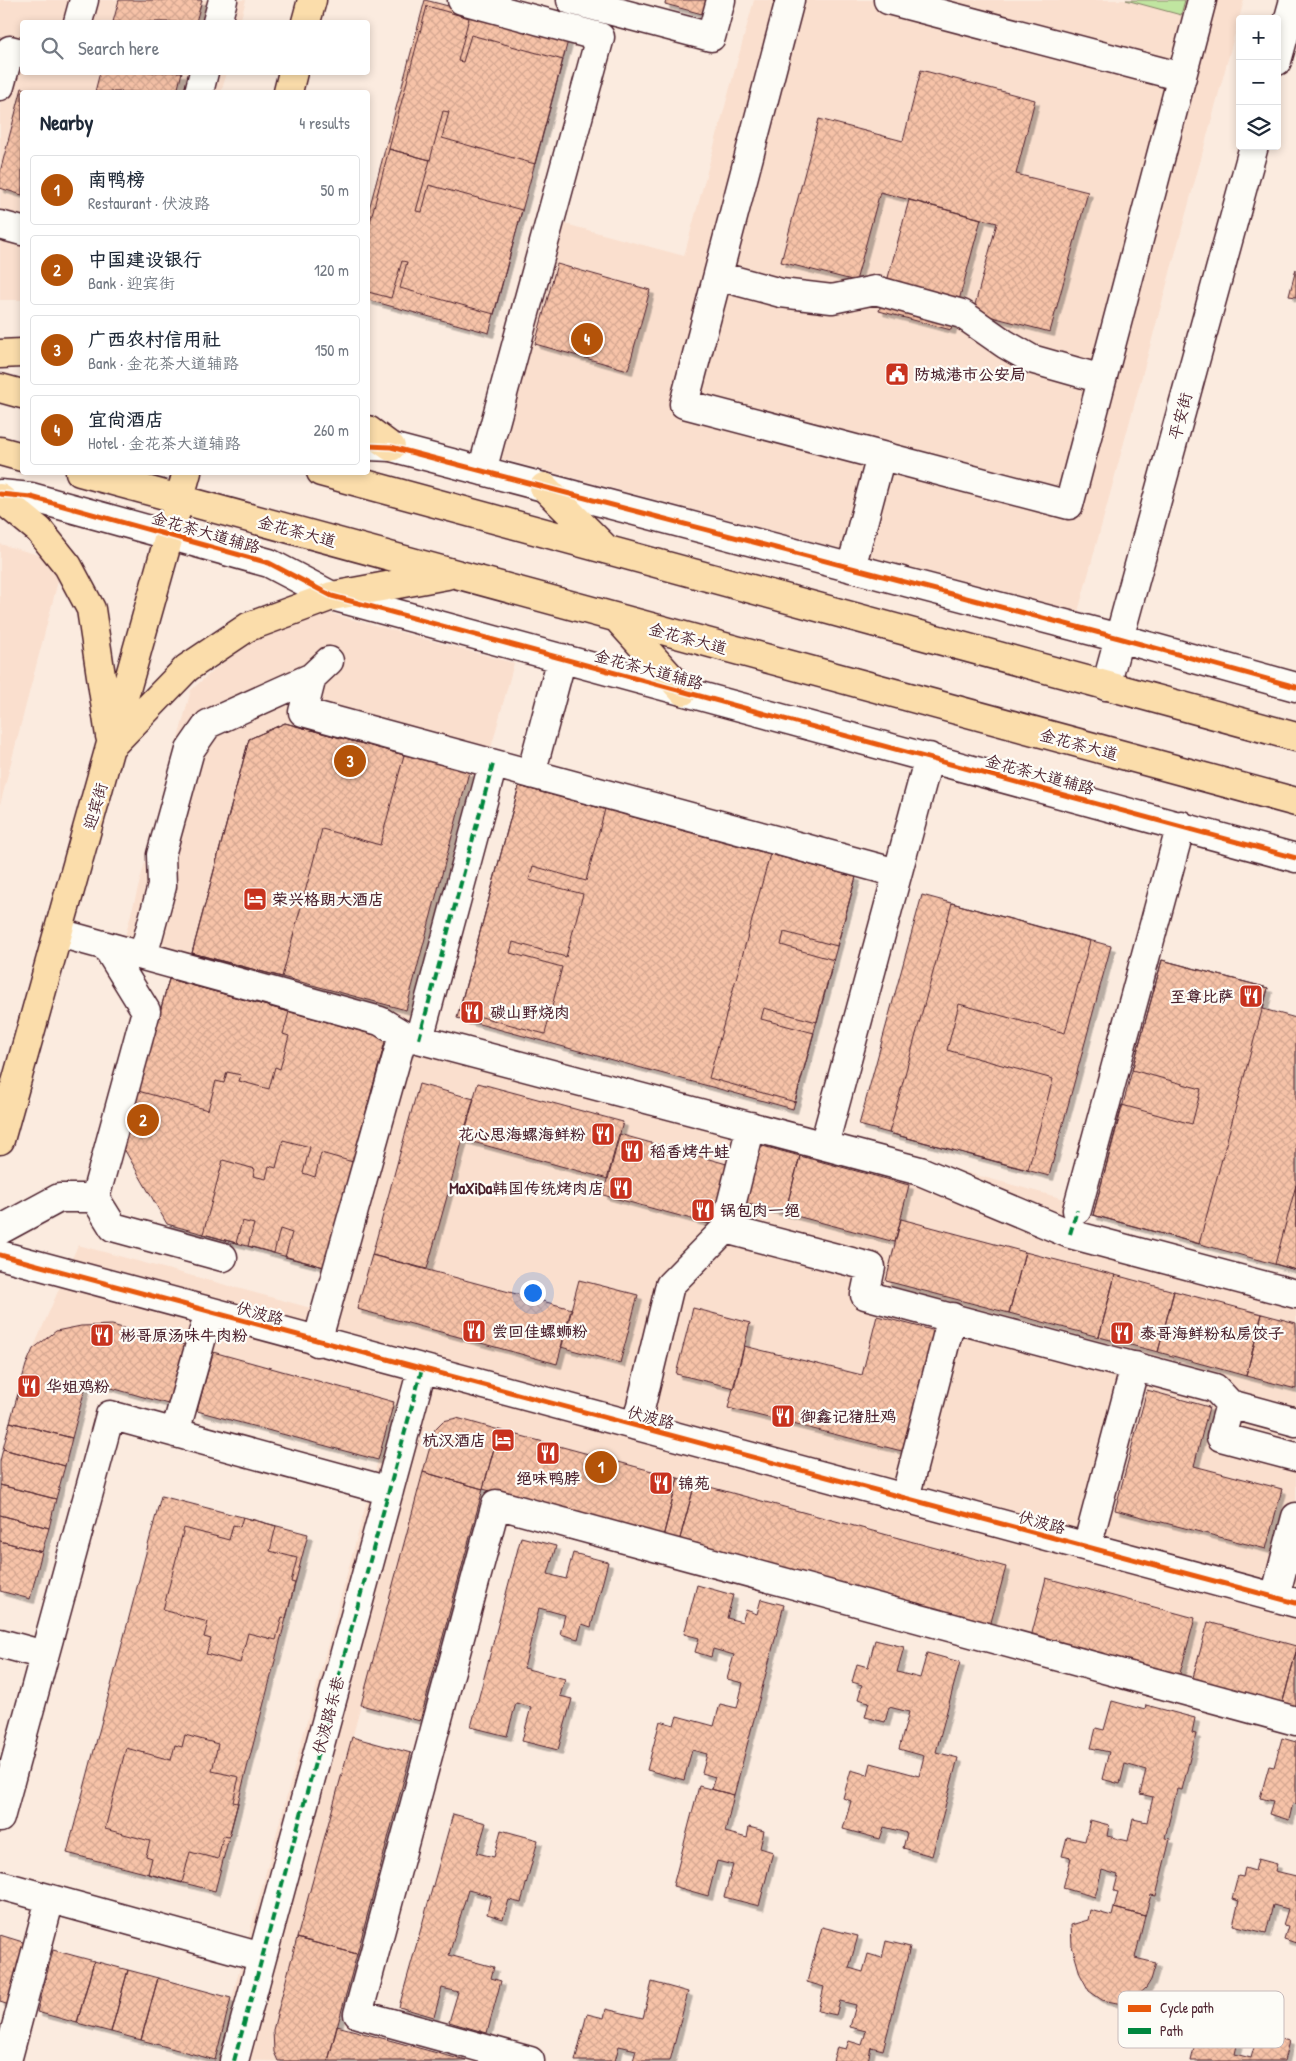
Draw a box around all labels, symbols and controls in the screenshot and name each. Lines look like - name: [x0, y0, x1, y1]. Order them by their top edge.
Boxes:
- map controls: [1236, 15, 1281, 150]
- button: +: [1236, 15, 1281, 60]
- search box: [20, 20, 370, 75]
- icon: search: [38, 34, 66, 62]
- text: Search here: [78, 35, 159, 61]
- button: −: [1236, 60, 1281, 105]
- button: layers: [1236, 105, 1281, 150]
- text: Nearby: [40, 108, 93, 137]
- text: 4 results: [299, 112, 350, 134]
- text: 南鸭榜: [88, 166, 145, 192]
- text: 1: [54, 179, 60, 201]
- text: 50 m: [321, 179, 349, 201]
- text: Restaurant · 伏波路: [88, 192, 210, 214]
- text: 中国建设银行: [88, 246, 202, 272]
- text: 2: [53, 259, 61, 281]
- text: 120 m: [314, 259, 349, 281]
- text: Bank · 迎宾街: [88, 272, 175, 294]
- pin: 4: [571, 320, 603, 358]
- text: 广西农村信用社: [88, 326, 221, 352]
- text: 3: [53, 339, 61, 361]
- text: 150 m: [315, 339, 349, 361]
- text: Bank · 金花茶大道辅路: [88, 352, 239, 374]
- public building icon: 防城港市公安局: [884, 361, 910, 387]
- place label: 防城港市公安局: [914, 363, 1026, 385]
- street label: 平安街: [1163, 390, 1197, 442]
- text: 宜尚酒店: [88, 406, 164, 432]
- text: 4: [54, 419, 60, 441]
- text: 260 m: [313, 419, 349, 441]
- text: Hotel · 金花茶大道辅路: [88, 432, 241, 454]
- street label: 金花茶大道辅路: [149, 506, 263, 558]
- street label: 金花茶大道: [256, 510, 338, 552]
- street label: 金花茶大道: [647, 617, 729, 659]
- street label: 金花茶大道辅路: [592, 644, 706, 694]
- street label: 金花茶大道: [1038, 723, 1120, 765]
- pin: 3: [334, 742, 366, 780]
- street label: 金花茶大道辅路: [983, 749, 1097, 799]
- street label: 迎宾街: [78, 780, 112, 832]
- hotel icon: 荣兴格朗大酒店: [242, 886, 268, 912]
- place label: 荣兴格朗大酒店: [272, 888, 384, 910]
- restaurant icon: 至尊比萨: [1238, 983, 1264, 1009]
- place label: 至尊比萨: [1170, 985, 1234, 1007]
- restaurant icon: 碳山野烧肉: [459, 999, 485, 1025]
- place label: 碳山野烧肉: [490, 1001, 570, 1023]
- pin: 2: [127, 1101, 159, 1139]
- restaurant icon: 花心思海螺海鲜粉: [590, 1121, 616, 1147]
- place label: 花心思海螺海鲜粉: [458, 1123, 586, 1145]
- restaurant icon: 稻香烤牛蛙: [619, 1138, 645, 1164]
- place label: 稻香烤牛蛙: [650, 1140, 730, 1162]
- restaurant icon: MaXiDa韩国传统烤肉店: [608, 1175, 634, 1201]
- place label: MaXiDa韩国传统烤肉店: [449, 1177, 604, 1199]
- restaurant icon: 锅包肉一绝: [690, 1197, 716, 1223]
- place label: 锅包肉一绝: [720, 1199, 800, 1221]
- your location: [520, 1280, 546, 1306]
- street label: 伏波路: [234, 1296, 286, 1330]
- restaurant icon: 尝回佳螺蛳粉: [461, 1318, 487, 1344]
- place label: 尝回佳螺蛳粉: [492, 1320, 588, 1342]
- restaurant icon: 泰哥海鲜粉私房饺子: [1109, 1320, 1135, 1346]
- restaurant icon: 彬哥原汤味牛肉粉: [89, 1322, 115, 1348]
- place label: 泰哥海鲜粉私房饺子: [1140, 1322, 1284, 1344]
- place label: 彬哥原汤味牛肉粉: [120, 1324, 248, 1346]
- restaurant icon: 华姐鸡粉: [16, 1373, 42, 1399]
- place label: 华姐鸡粉: [46, 1375, 110, 1397]
- street label: 伏波路: [625, 1400, 677, 1434]
- restaurant icon: 御鑫记猪肚鸡: [770, 1403, 796, 1429]
- place label: 御鑫记猪肚鸡: [800, 1405, 896, 1427]
- hotel icon: 杭汉酒店: [490, 1427, 516, 1453]
- place label: 杭汉酒店: [422, 1429, 486, 1451]
- restaurant icon: 绝味鸭脖: [535, 1440, 561, 1466]
- pin: 1: [585, 1448, 617, 1486]
- place label: 绝味鸭脖: [516, 1467, 581, 1489]
- restaurant icon: 锦苑: [648, 1470, 674, 1496]
- place label: 锦苑: [678, 1472, 710, 1494]
- street label: 伏波路: [1016, 1505, 1068, 1539]
- street label: 伏波路东巷: [307, 1674, 349, 1756]
- legend: [1118, 1991, 1284, 2048]
- text: Cycle path: [1160, 1998, 1214, 2018]
- text: Path: [1160, 2021, 1183, 2040]

